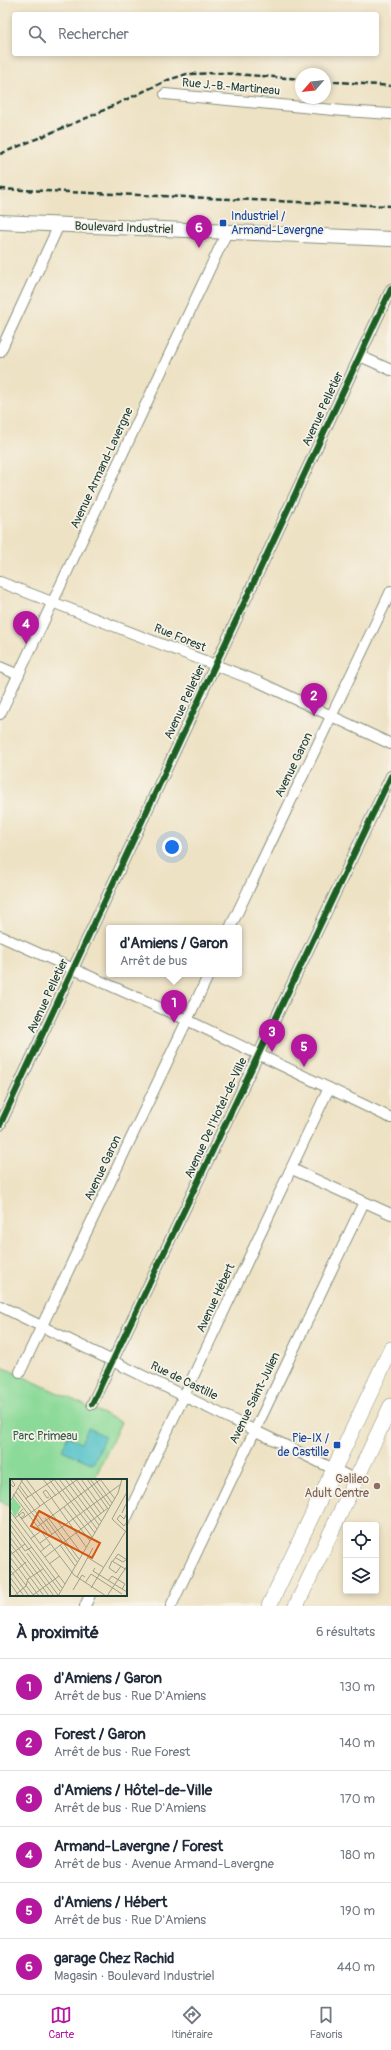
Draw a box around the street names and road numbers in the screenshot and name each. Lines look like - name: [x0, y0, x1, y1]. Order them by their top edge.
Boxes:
- street label: Rue J.-B.-Martineau: [181, 75, 281, 99]
- street label: Boulevard Industriel: [74, 219, 174, 237]
- street label: Avenue Pelletier: [299, 369, 347, 449]
- street label: Avenue Armand-Lavergne: [67, 405, 137, 531]
- street label: Rue Forest: [152, 621, 208, 655]
- street label: Avenue Pelletier: [161, 662, 209, 742]
- street label: Avenue Garon: [272, 730, 316, 800]
- street label: Avenue Pelletier: [24, 956, 72, 1036]
- street label: Avenue De l'Hotel-de-Ville: [181, 1055, 251, 1181]
- street label: Avenue Garon: [81, 1133, 125, 1203]
- street label: Avenue Hébert: [193, 1261, 239, 1335]
- street label: Avenue Saint-Julien: [226, 1350, 284, 1446]
- street label: Rue de Castille: [148, 1358, 220, 1404]

